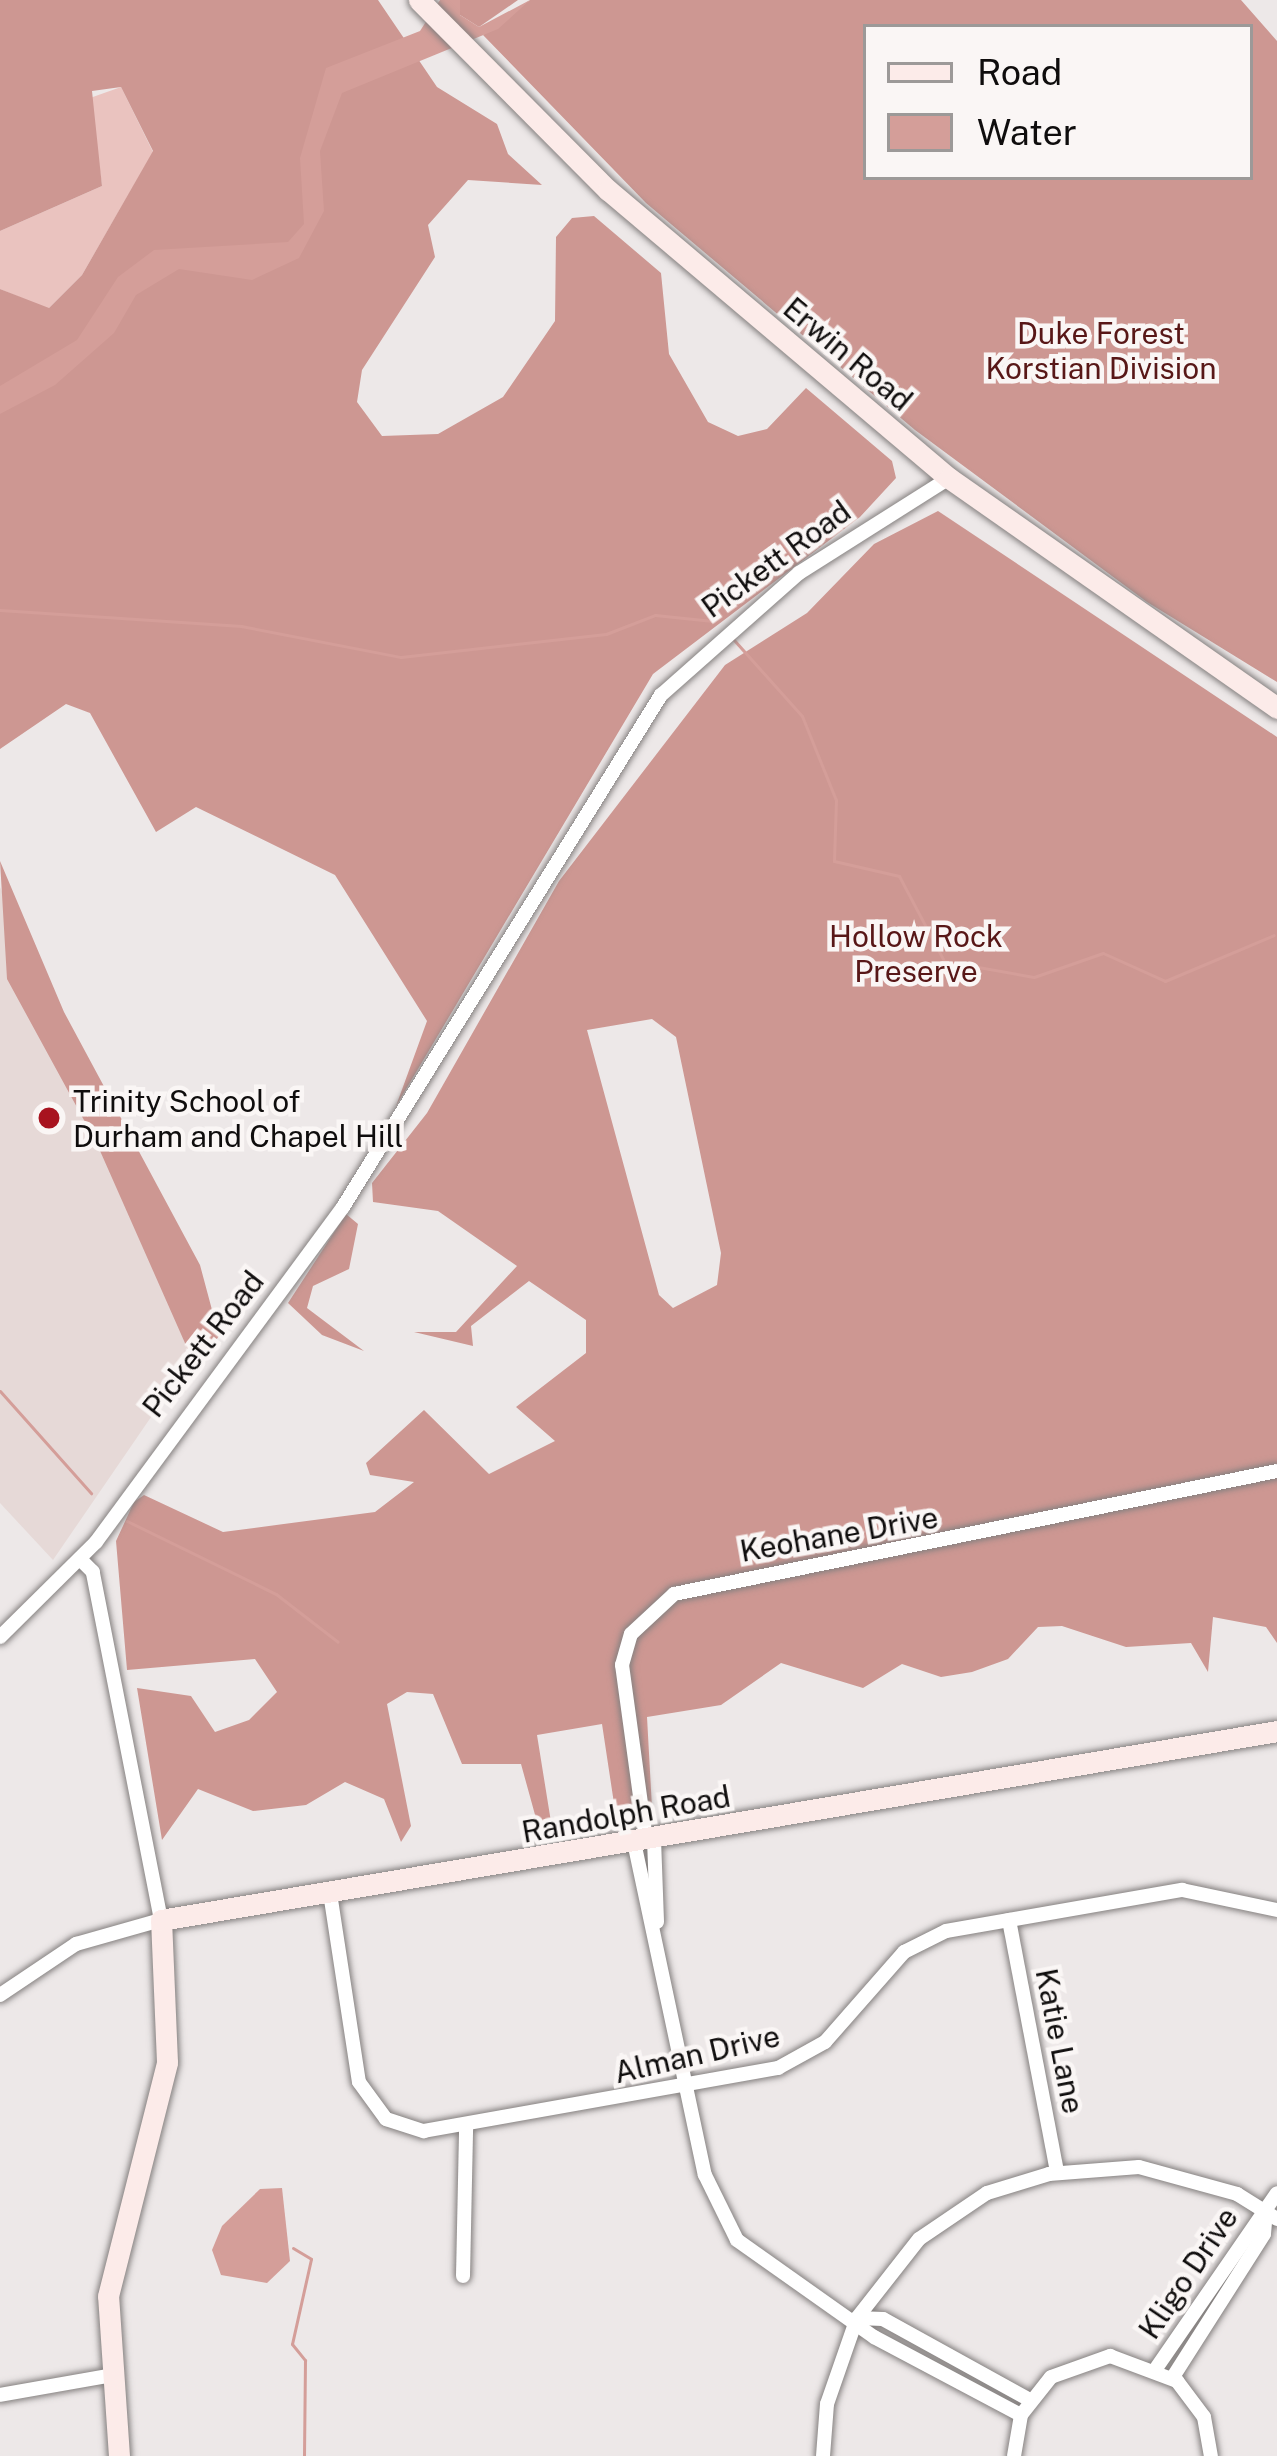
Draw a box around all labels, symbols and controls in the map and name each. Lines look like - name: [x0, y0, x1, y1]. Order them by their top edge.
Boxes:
- legend: [863, 24, 1253, 180]
- text: Road: [977, 51, 1062, 93]
- text: Water: [977, 111, 1077, 153]
- street label: Erwin Road: [776, 290, 920, 418]
- park label: Duke Forest Korstian Division: [986, 315, 1216, 386]
- street label: Pickett Road: [695, 493, 857, 625]
- park label: Hollow Rock Preserve: [829, 918, 1003, 988]
- place label: Trinity School of Durham and Chapel Hill: [73, 1083, 403, 1154]
- marker: Trinity School of Durham and Chapel Hill: [36, 1105, 62, 1131]
- street label: Pickett Road: [135, 1264, 271, 1424]
- street label: Keohane Drive: [737, 1499, 941, 1569]
- street label: Randolph Road: [519, 1778, 733, 1850]
- street label: Katie Lane: [1028, 1965, 1092, 2117]
- street label: Alman Drive: [611, 2017, 783, 2091]
- street label: Kligo Drive: [1131, 2200, 1245, 2346]

